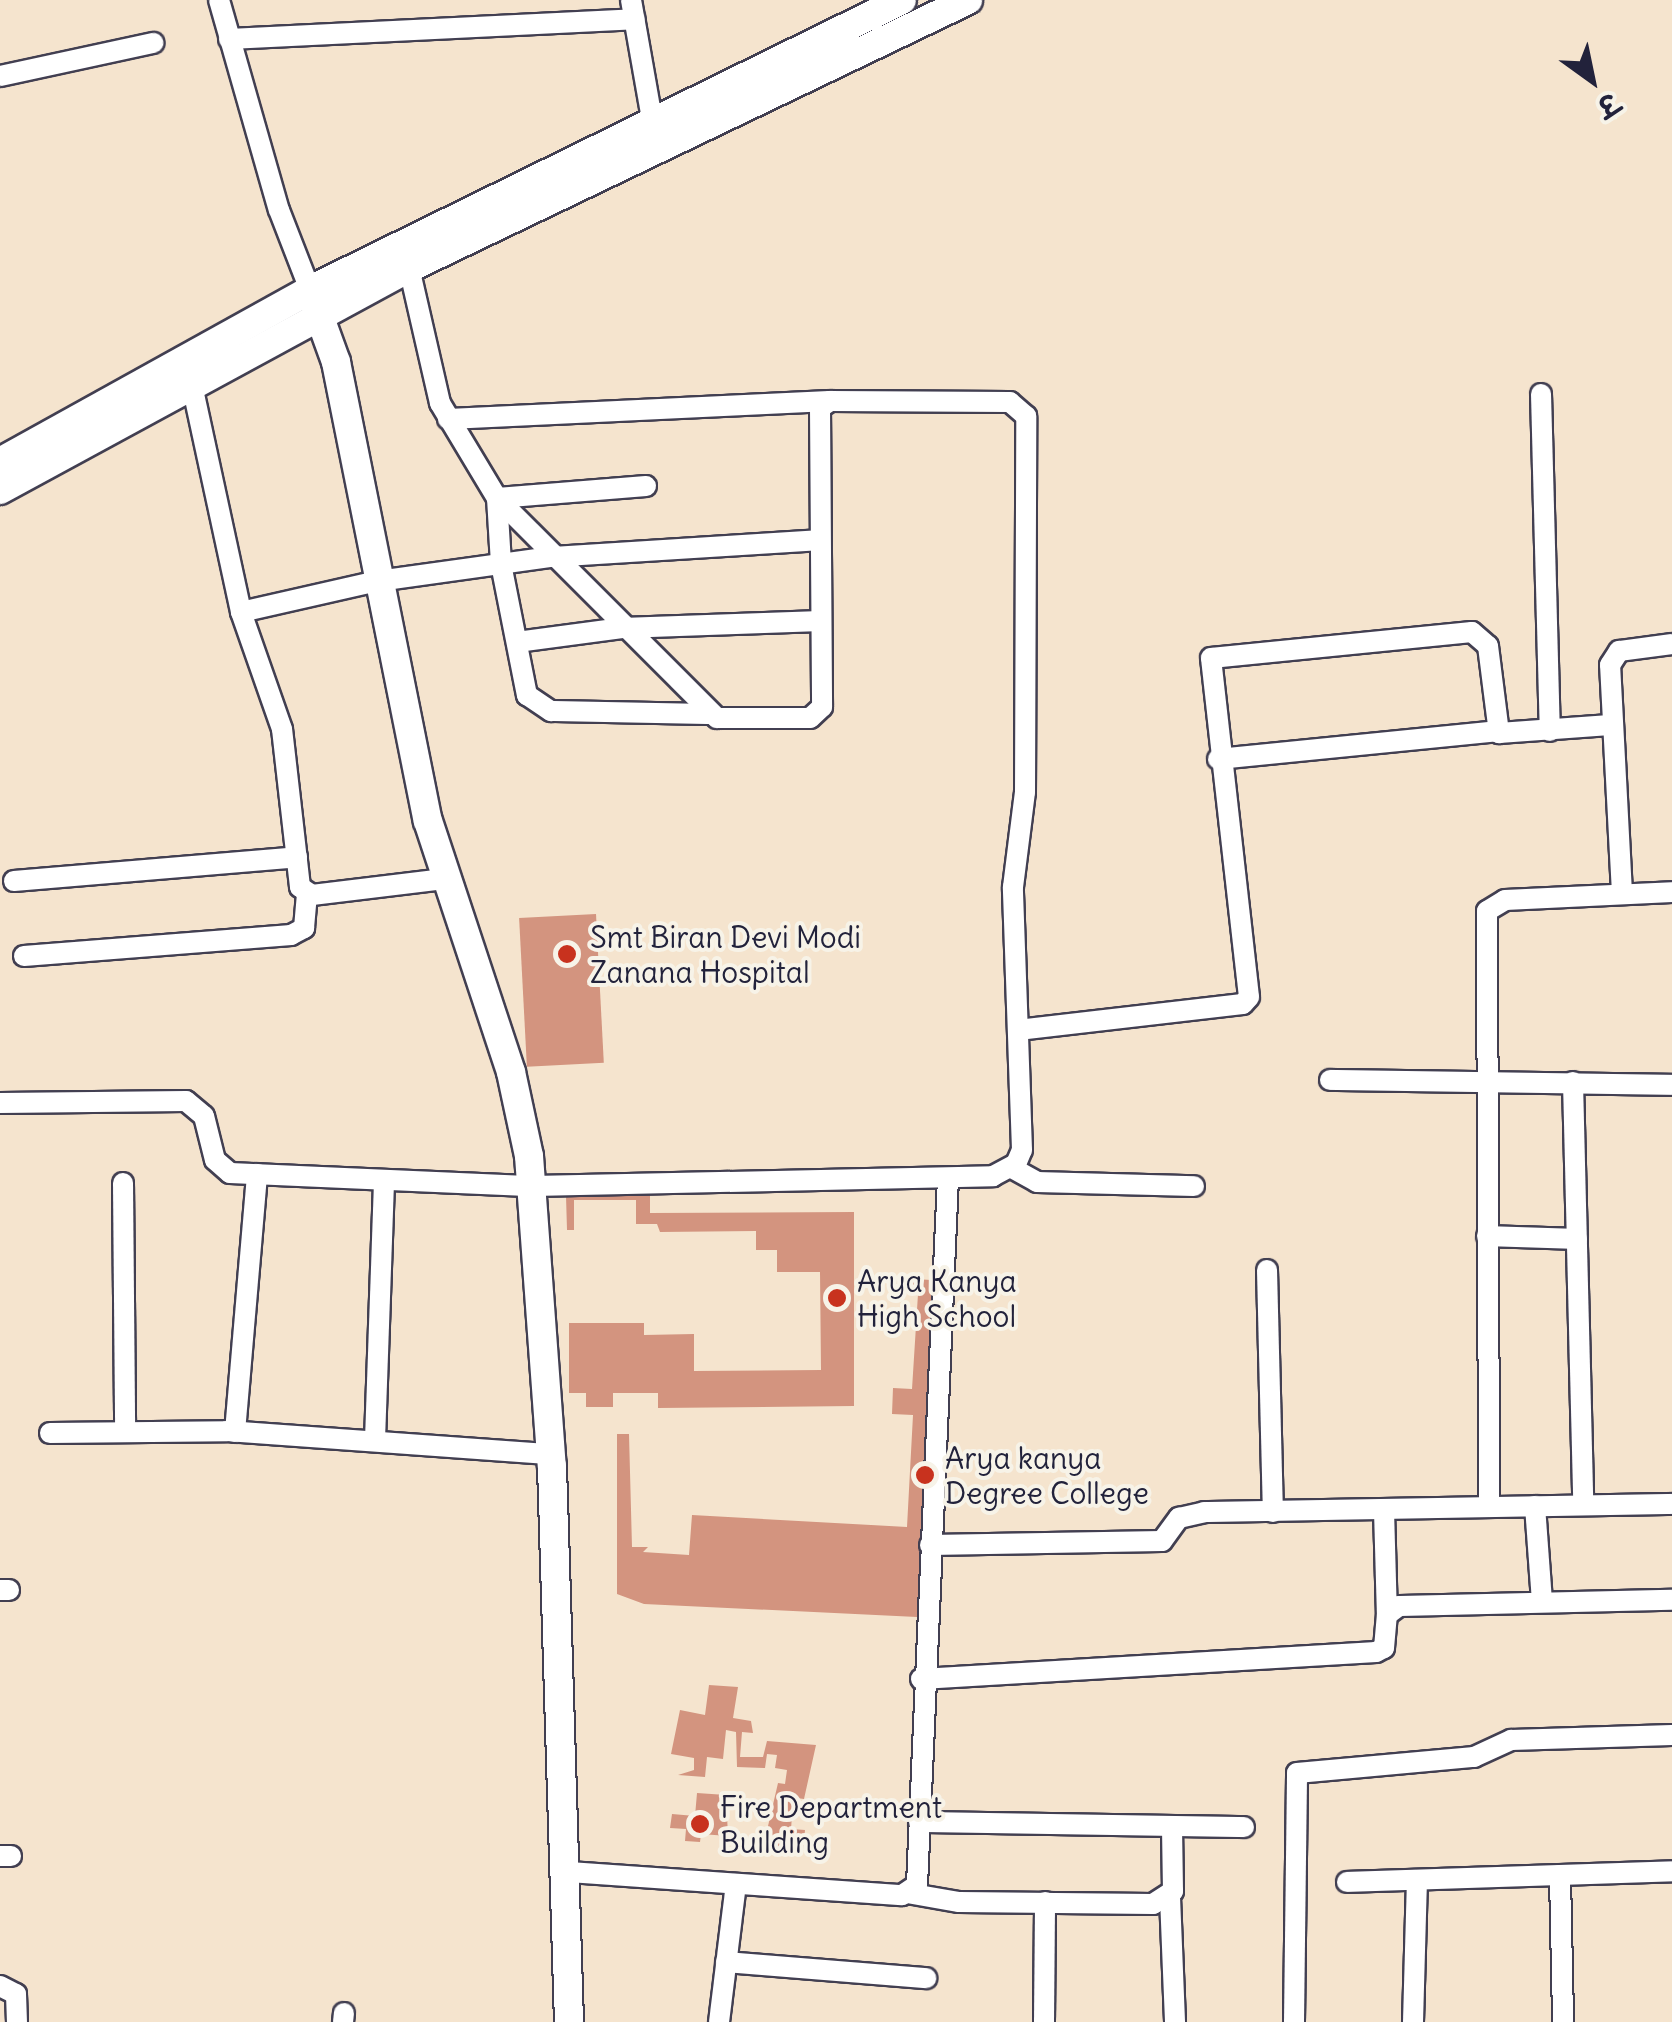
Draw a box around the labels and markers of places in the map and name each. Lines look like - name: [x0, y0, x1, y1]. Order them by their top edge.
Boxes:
- place label: Smt Biran Devi Modi Zanana Hospital: [590, 919, 861, 990]
- marker: Smt Biran Devi Modi Zanana Hospital: [554, 941, 580, 967]
- place label: Arya Kanya High School: [857, 1263, 1017, 1334]
- marker: Arya Kanya High School: [826, 1287, 848, 1309]
- place label: Arya kanya Degree College: [945, 1440, 1149, 1510]
- marker: Arya kanya Degree College: [914, 1464, 936, 1486]
- place label: Fire Department Building: [720, 1789, 942, 1860]
- marker: Fire Department Building: [689, 1813, 711, 1835]

